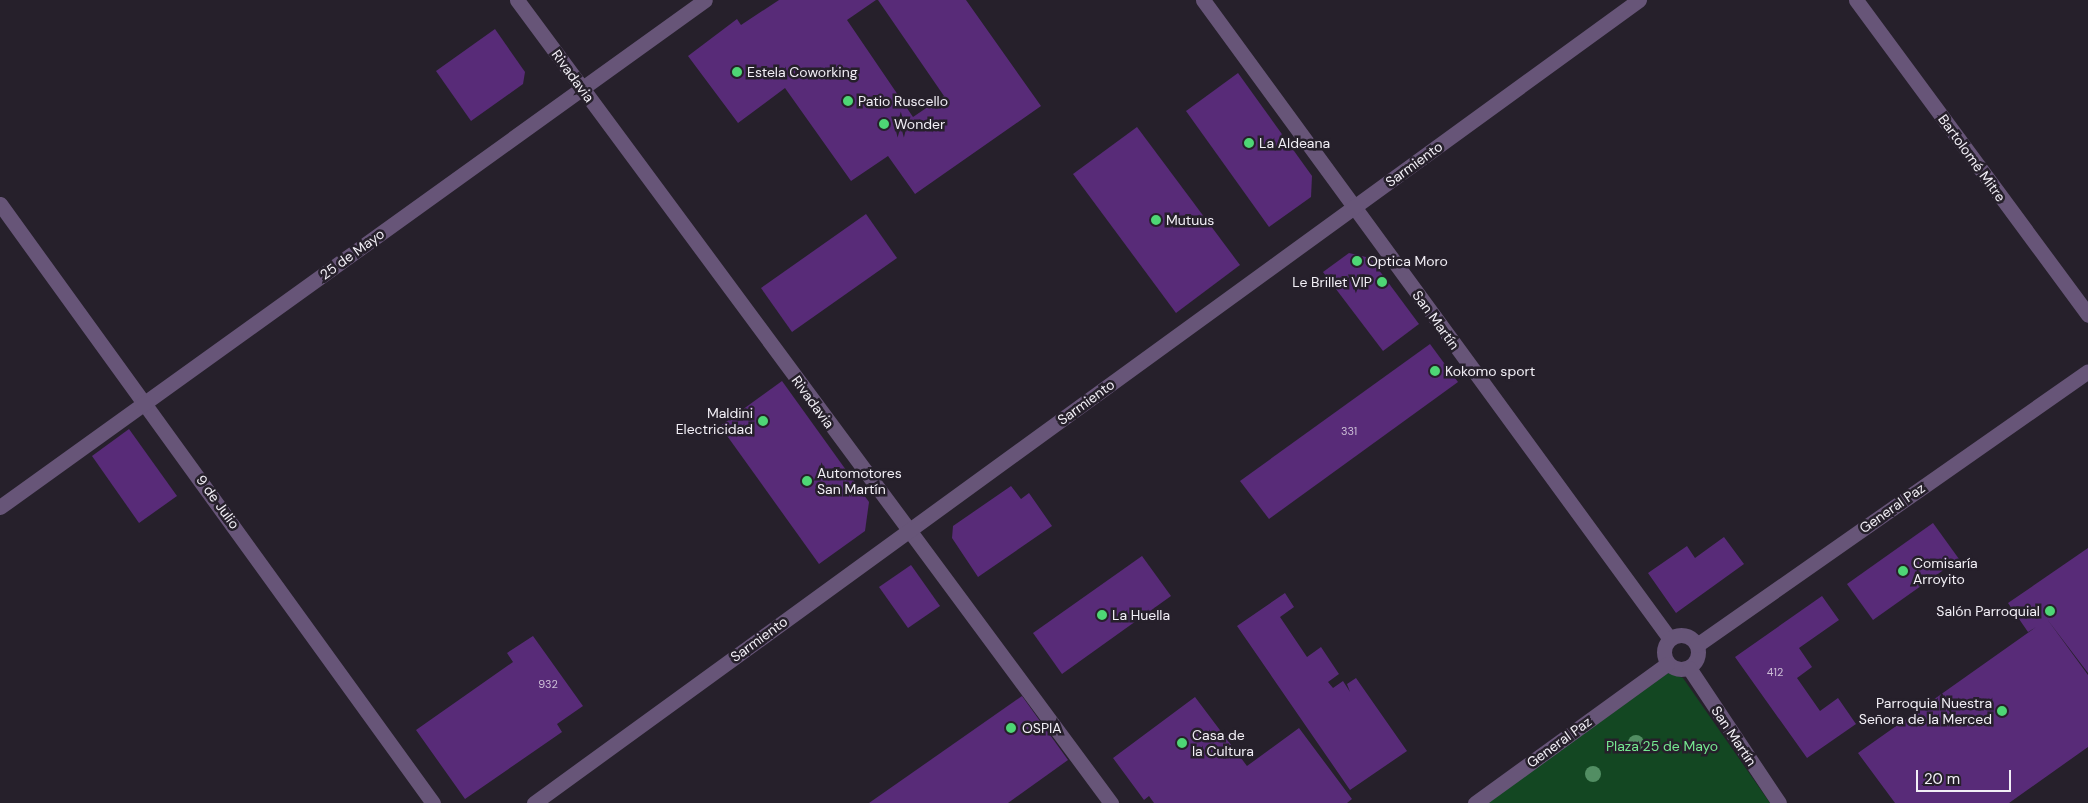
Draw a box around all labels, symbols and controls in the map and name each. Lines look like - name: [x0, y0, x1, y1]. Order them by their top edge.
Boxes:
- street label: Rivadavia: [548, 46, 598, 106]
- place label: Estela Coworking: [747, 64, 858, 80]
- marker: Estela Coworking: [731, 66, 743, 78]
- place label: Patio Ruscello: [858, 93, 948, 109]
- marker: Patio Ruscello: [842, 95, 854, 107]
- street label: Bartolomé Mitre: [1935, 111, 2009, 205]
- place label: Wonder: [894, 116, 945, 132]
- marker: Wonder: [878, 118, 890, 130]
- place label: La Aldeana: [1259, 135, 1330, 151]
- marker: La Aldeana: [1243, 137, 1255, 149]
- street label: Sarmiento: [1382, 138, 1446, 190]
- place label: Mutuus: [1166, 212, 1214, 228]
- marker: Mutuus: [1150, 214, 1162, 226]
- street label: 25 de Mayo: [317, 225, 387, 283]
- place label: Optica Moro: [1367, 253, 1448, 269]
- marker: Optica Moro: [1351, 255, 1363, 267]
- place label: Le Brillet VIP: [1292, 274, 1372, 290]
- marker: Le Brillet VIP: [1376, 276, 1388, 288]
- street label: San Martín: [1409, 287, 1463, 353]
- place label: Kokomo sport: [1445, 363, 1535, 379]
- marker: Kokomo sport: [1429, 365, 1441, 377]
- street label: Rivadavia: [788, 372, 838, 432]
- street label: Sarmiento: [1054, 376, 1118, 428]
- place label: Maldini Electricidad: [676, 405, 753, 438]
- marker: Maldini Electricidad: [757, 415, 769, 427]
- house number: 331: [1341, 424, 1357, 438]
- place label: Automotores San Martín: [817, 465, 902, 498]
- street label: 9 de Julio: [193, 472, 243, 532]
- marker: Automotores San Martín: [801, 475, 813, 487]
- street label: General Paz: [1856, 479, 1928, 537]
- place label: Comisaría Arroyito: [1913, 555, 1978, 588]
- marker: Comisaría Arroyito: [1897, 565, 1909, 577]
- place label: Salón Parroquial: [1936, 603, 2040, 619]
- marker: Salón Parroquial: [2044, 605, 2056, 617]
- place label: La Huella: [1112, 607, 1170, 623]
- marker: La Huella: [1096, 609, 1108, 621]
- street label: Sarmiento: [727, 613, 791, 665]
- house number: 412: [1767, 665, 1783, 679]
- house number: 932: [538, 677, 558, 691]
- place label: Parroquia Nuestra Señora de la Merced: [1859, 695, 1992, 728]
- street label: San Martín: [1708, 703, 1760, 769]
- marker: Parroquia Nuestra Señora de la Merced: [1996, 705, 2008, 717]
- street label: General Paz: [1523, 713, 1595, 771]
- place label: OSPIA: [1022, 720, 1062, 736]
- marker: OSPIA: [1004, 721, 1018, 735]
- place label: Casa de la Cultura: [1192, 727, 1254, 760]
- marker: Casa de la Cultura: [1176, 737, 1188, 749]
- park label: Plaza 25 de Mayo: [1606, 738, 1718, 754]
- scale bar: [1918, 760, 2013, 792]
- text: 20 m: [1924, 769, 1960, 789]

